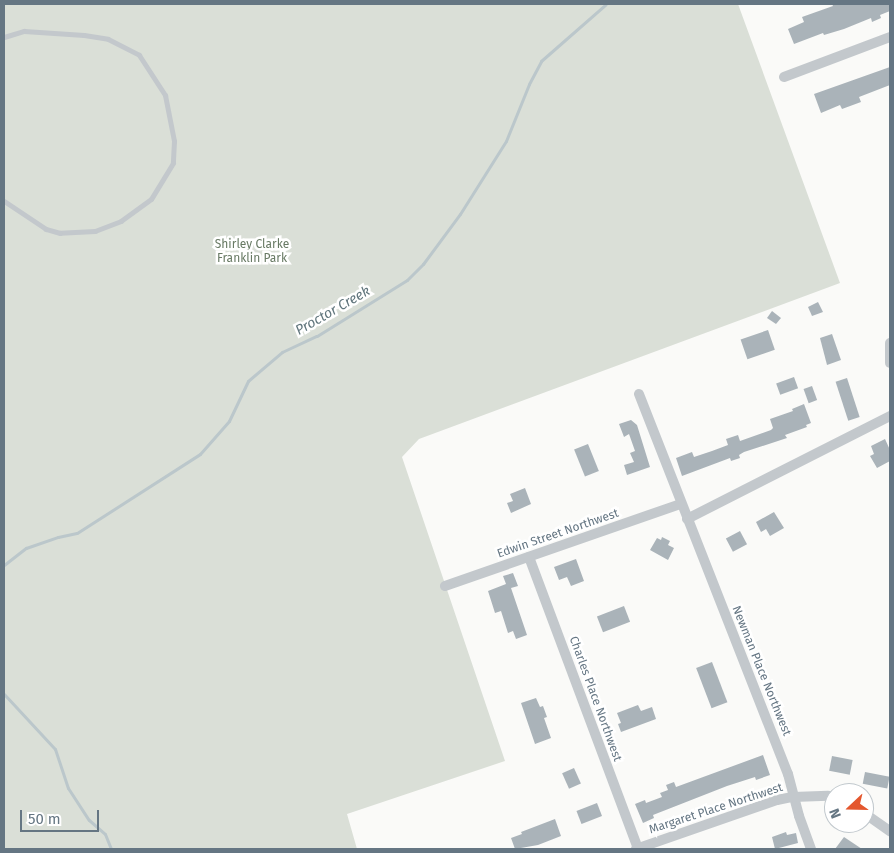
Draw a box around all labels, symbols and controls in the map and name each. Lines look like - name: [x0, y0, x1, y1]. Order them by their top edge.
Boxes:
- park label: Shirley Clarke Franklin Park: [215, 238, 289, 266]
- water label: Proctor Creek: [293, 283, 373, 339]
- street label: Edwin Street Northwest: [495, 506, 621, 562]
- street label: Newman Place Northwest: [728, 604, 794, 738]
- street label: Charles Place Northwest: [566, 635, 624, 763]
- street label: Margaret Place Northwest: [647, 781, 785, 837]
- north arrow: [824, 783, 874, 833]
- scale bar: [22, 800, 101, 832]
- text: N: [826, 806, 845, 821]
- text: 50 m: [28, 810, 61, 828]

